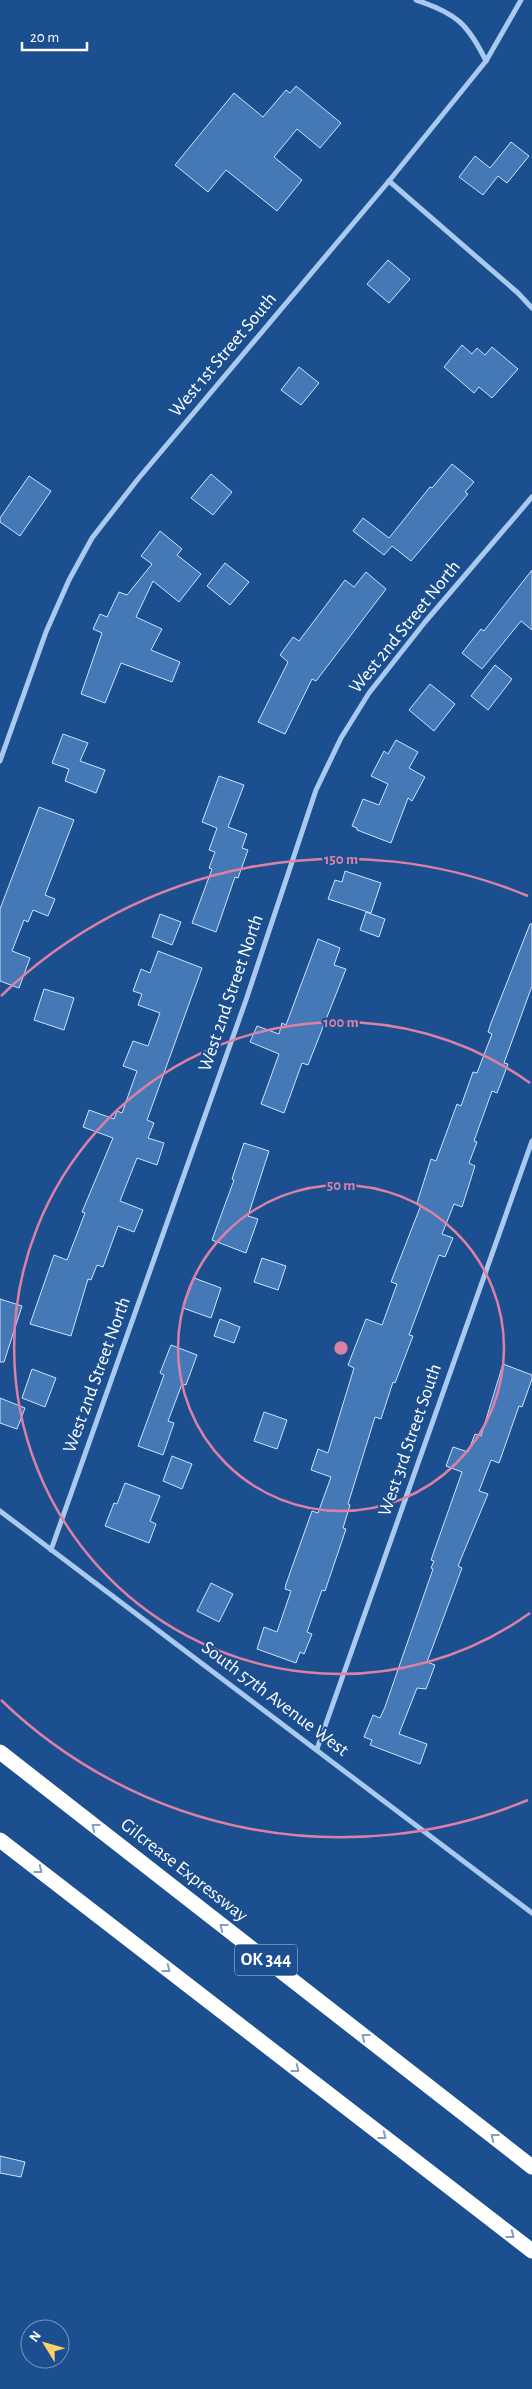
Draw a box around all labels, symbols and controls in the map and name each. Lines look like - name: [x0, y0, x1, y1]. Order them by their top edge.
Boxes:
- scale bar: [22, 20, 88, 52]
- text: 20 m: [30, 30, 59, 45]
- street label: West 1st Street South: [166, 289, 280, 421]
- street label: West 2nd Street North: [346, 557, 464, 697]
- text: 150 m: [324, 852, 358, 867]
- street label: West 2nd Street North: [195, 912, 267, 1074]
- text: 100 m: [323, 1015, 359, 1030]
- text: 50 m: [327, 1178, 355, 1193]
- street label: West 2nd Street North: [60, 1295, 134, 1455]
- centre of rings: [332, 1339, 350, 1357]
- street label: West 3rd Street South: [375, 1362, 445, 1518]
- street label: South 57th Avenue West: [198, 1638, 352, 1760]
- street label: Gilcrease Expressway: [117, 1815, 251, 1925]
- one-way arrow: [92, 1824, 101, 1832]
- one-way arrow: [33, 1865, 42, 1873]
- one-way arrow: [220, 1923, 229, 1932]
- road number: OK 344: [235, 1944, 297, 1976]
- one-way arrow: [161, 1964, 170, 1972]
- one-way arrow: [362, 2034, 371, 2043]
- one-way arrow: [290, 2063, 299, 2071]
- one-way arrow: [377, 2130, 386, 2138]
- one-way arrow: [490, 2134, 499, 2143]
- one-way arrow: [505, 2229, 515, 2238]
- north arrow: [20, 2319, 70, 2369]
- text: N: [27, 2329, 44, 2345]

